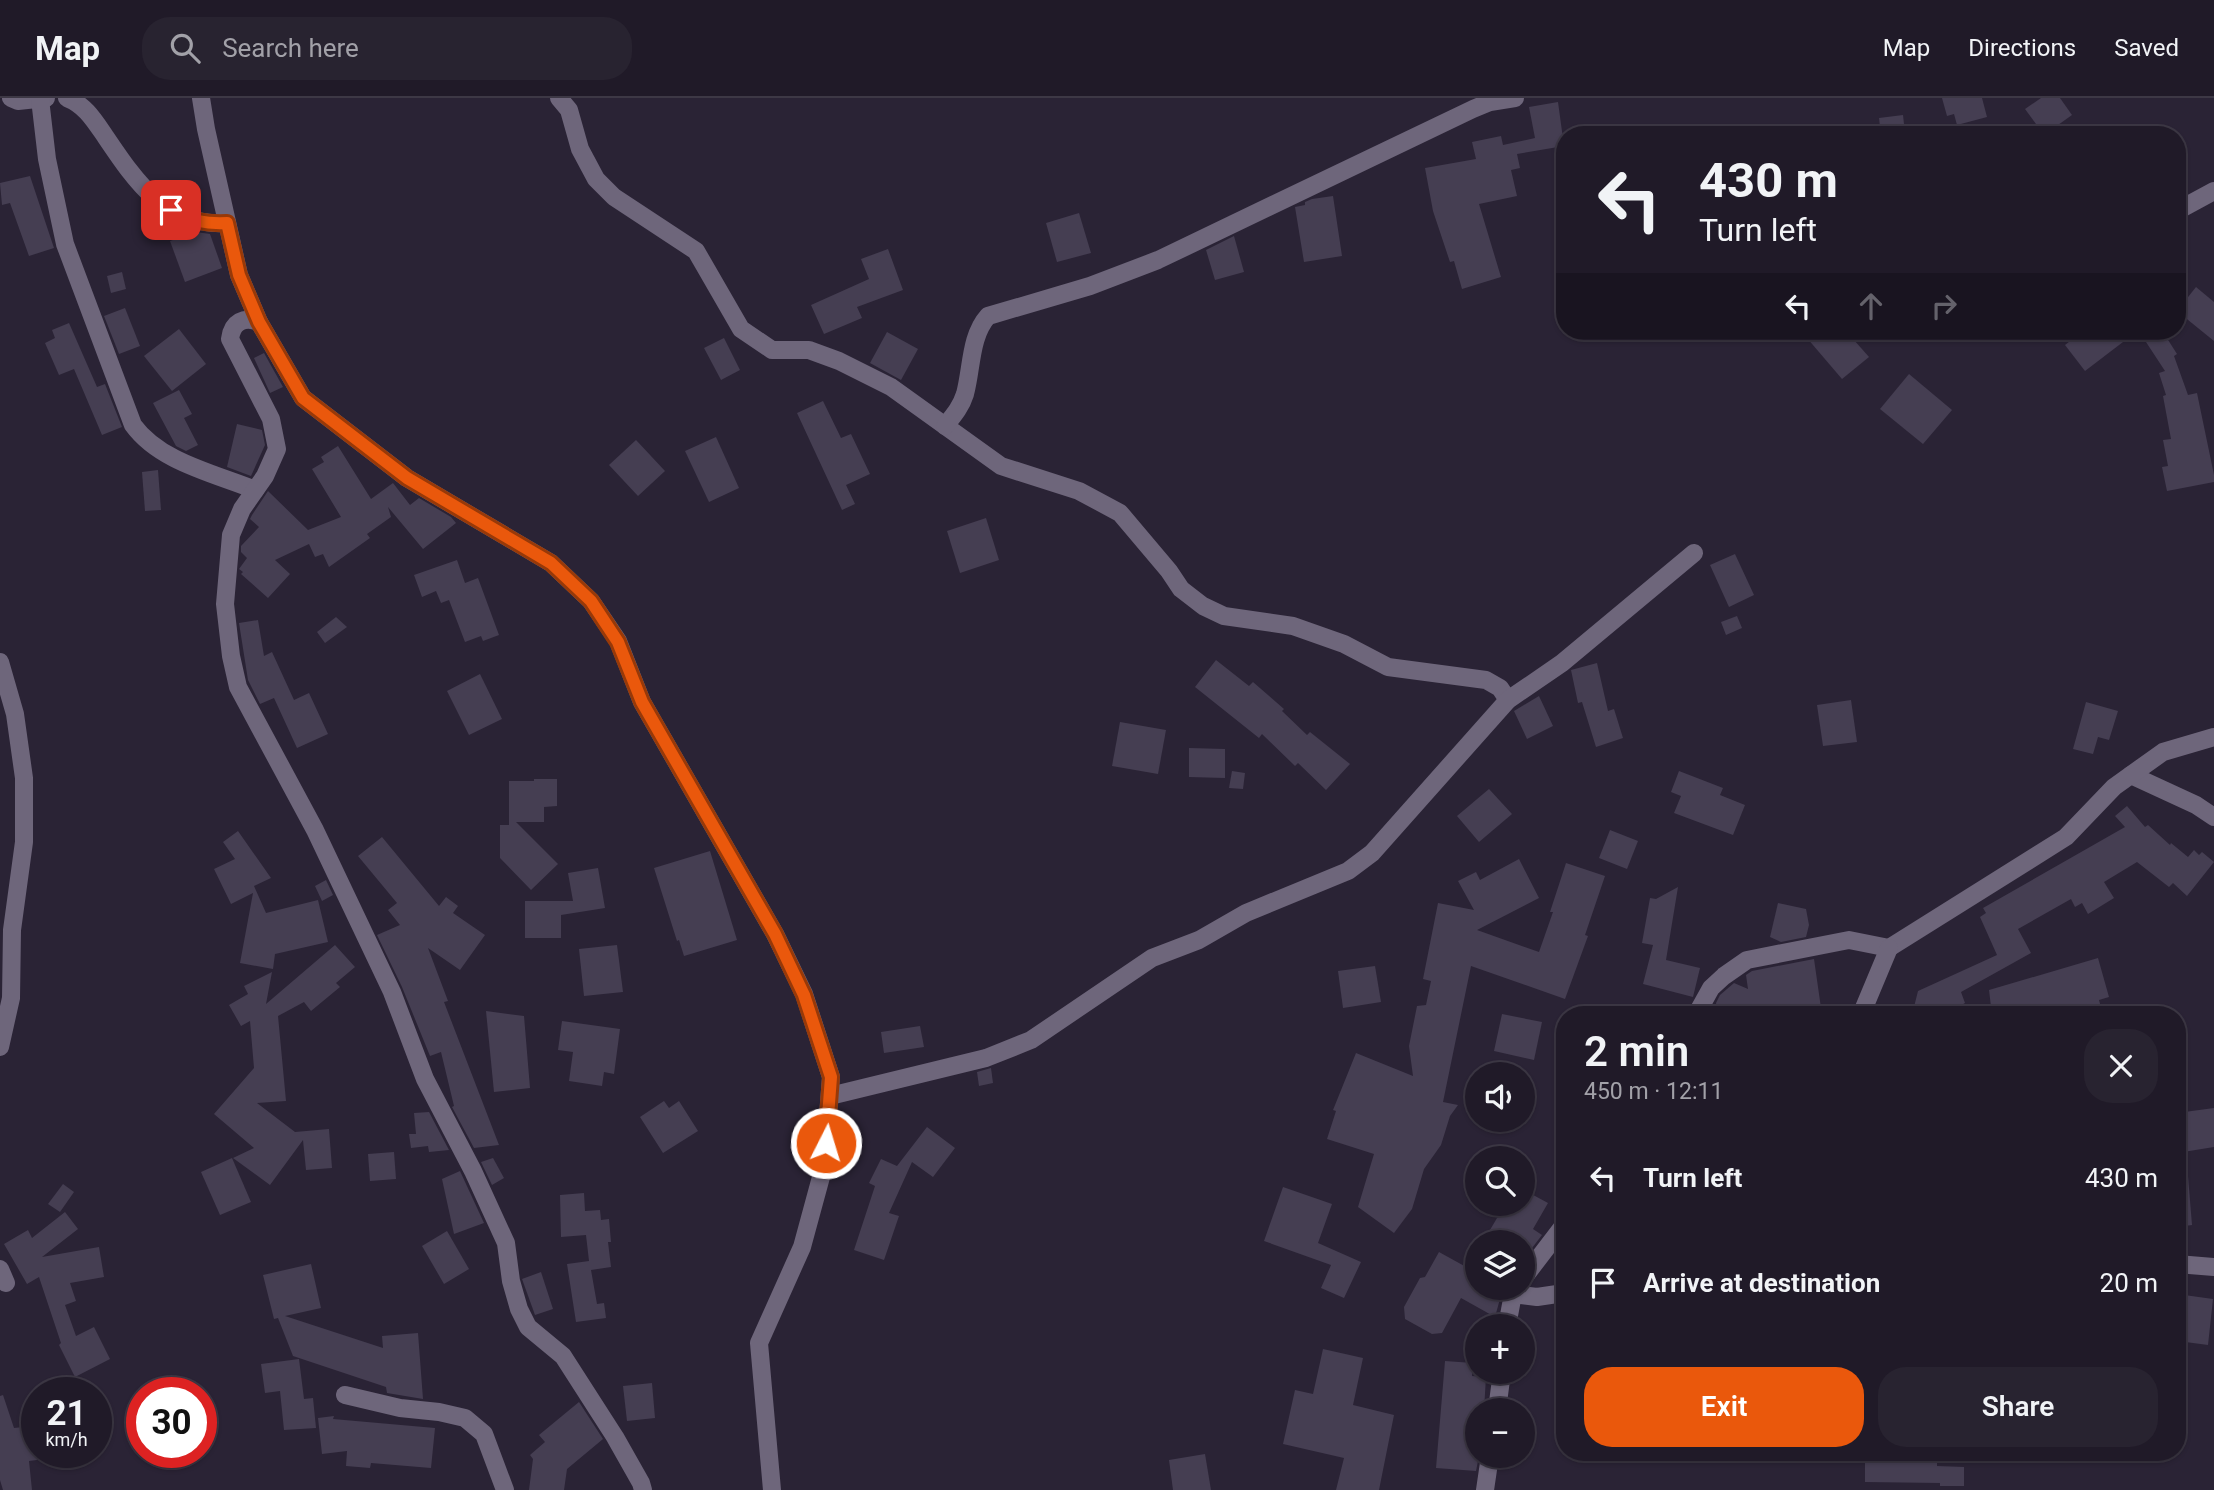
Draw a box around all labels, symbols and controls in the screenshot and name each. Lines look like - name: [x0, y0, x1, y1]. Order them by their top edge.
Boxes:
- search box: [142, 17, 632, 80]
- text: Map: [35, 29, 100, 68]
- icon: search: [166, 29, 204, 67]
- text: Search here: [222, 33, 359, 63]
- text: Map: [1883, 34, 1930, 62]
- text: Directions: [1968, 34, 2076, 62]
- text: Saved: [2114, 34, 2179, 62]
- text: 430 m: [1699, 152, 1838, 209]
- icon: left: [1584, 154, 1675, 245]
- pin: [141, 180, 201, 240]
- icon: arrive: [152, 191, 190, 229]
- text: Turn left: [1699, 211, 1817, 249]
- icon: left: [1779, 287, 1817, 325]
- icon: ahead: [1852, 287, 1890, 325]
- icon: right: [1925, 287, 1963, 325]
- text: 2 min: [1584, 1027, 1689, 1076]
- button: close: [2084, 1029, 2158, 1103]
- map controls: [1465, 1062, 1535, 1468]
- button: sound: [1465, 1062, 1535, 1132]
- text: 450 m · 12:11: [1584, 1078, 1723, 1105]
- position arrow: [789, 1106, 863, 1180]
- button: search: [1465, 1146, 1535, 1216]
- icon: left: [1584, 1159, 1622, 1197]
- text: Turn left: [1643, 1163, 1742, 1193]
- text: 430 m: [2085, 1163, 2158, 1193]
- button: layers: [1465, 1230, 1535, 1300]
- icon: arrive: [1584, 1264, 1622, 1302]
- text: Arrive at destination: [1643, 1268, 1880, 1298]
- text: 20 m: [2100, 1268, 2158, 1298]
- button: +: [1465, 1314, 1535, 1384]
- button: Exit: [1584, 1367, 1864, 1447]
- button: Share: [1878, 1367, 2158, 1447]
- speed limit sign: 30: [126, 1377, 217, 1468]
- text: 21: [46, 1393, 87, 1434]
- button: −: [1465, 1398, 1535, 1468]
- text: km/h: [45, 1429, 88, 1450]

